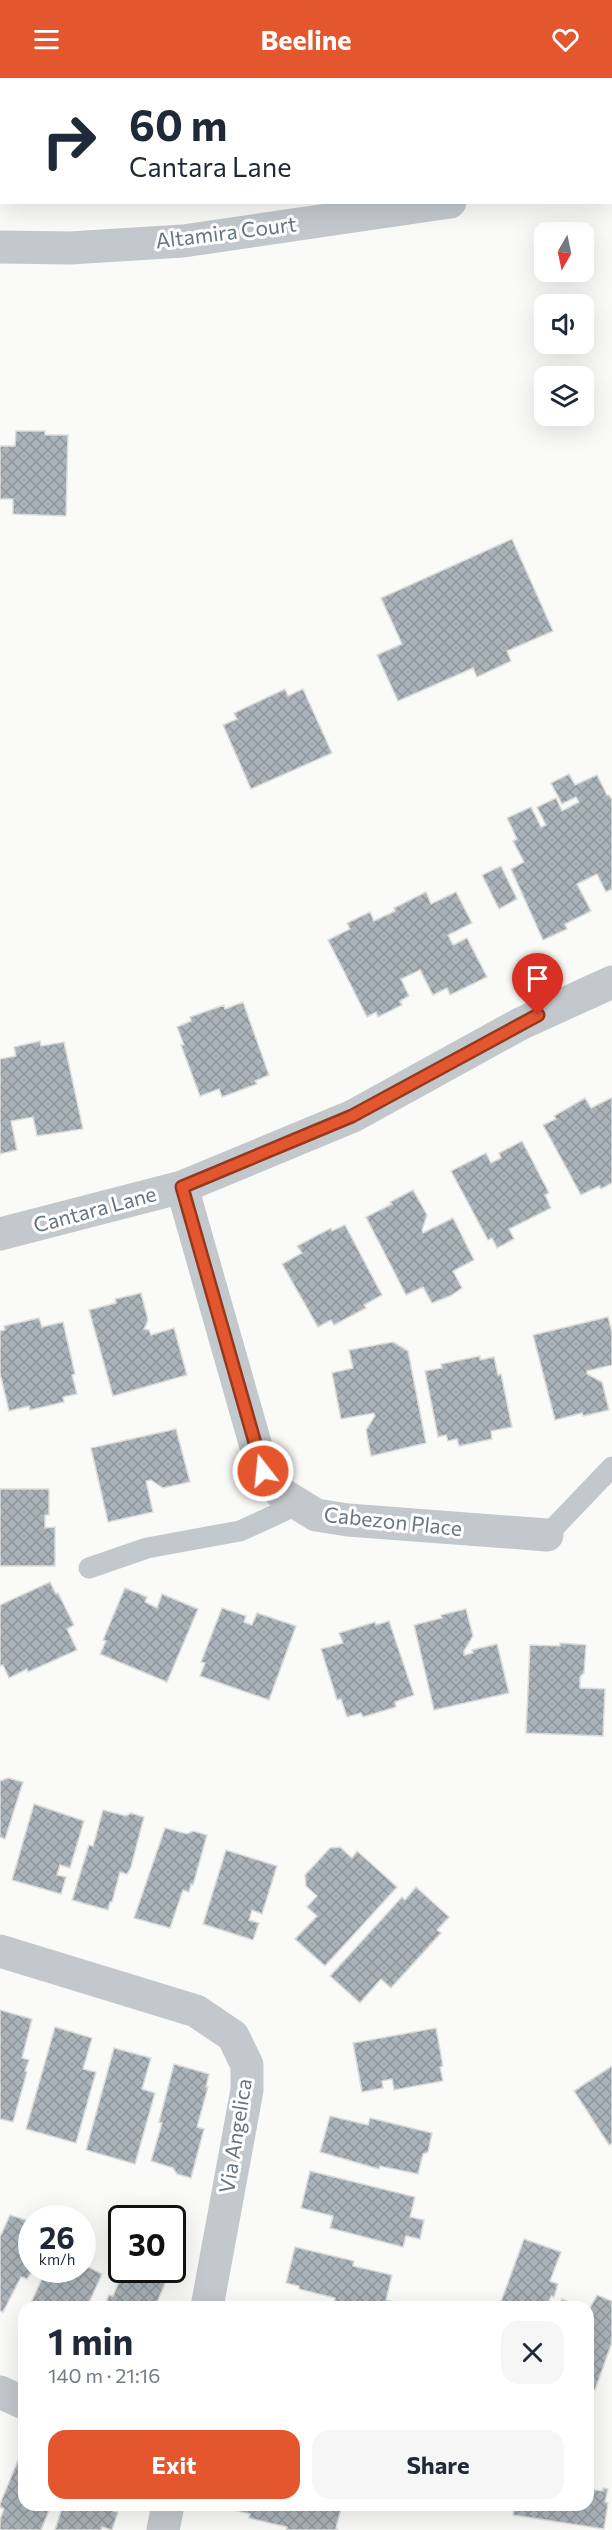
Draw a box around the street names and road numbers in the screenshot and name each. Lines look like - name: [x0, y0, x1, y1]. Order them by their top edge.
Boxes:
- street label: Altamira Court: [154, 210, 298, 253]
- street label: Cantara Lane: [30, 1180, 159, 1237]
- street label: Cabezon Place: [323, 1501, 464, 1540]
- street label: Via Angelica: [213, 2077, 256, 2195]

